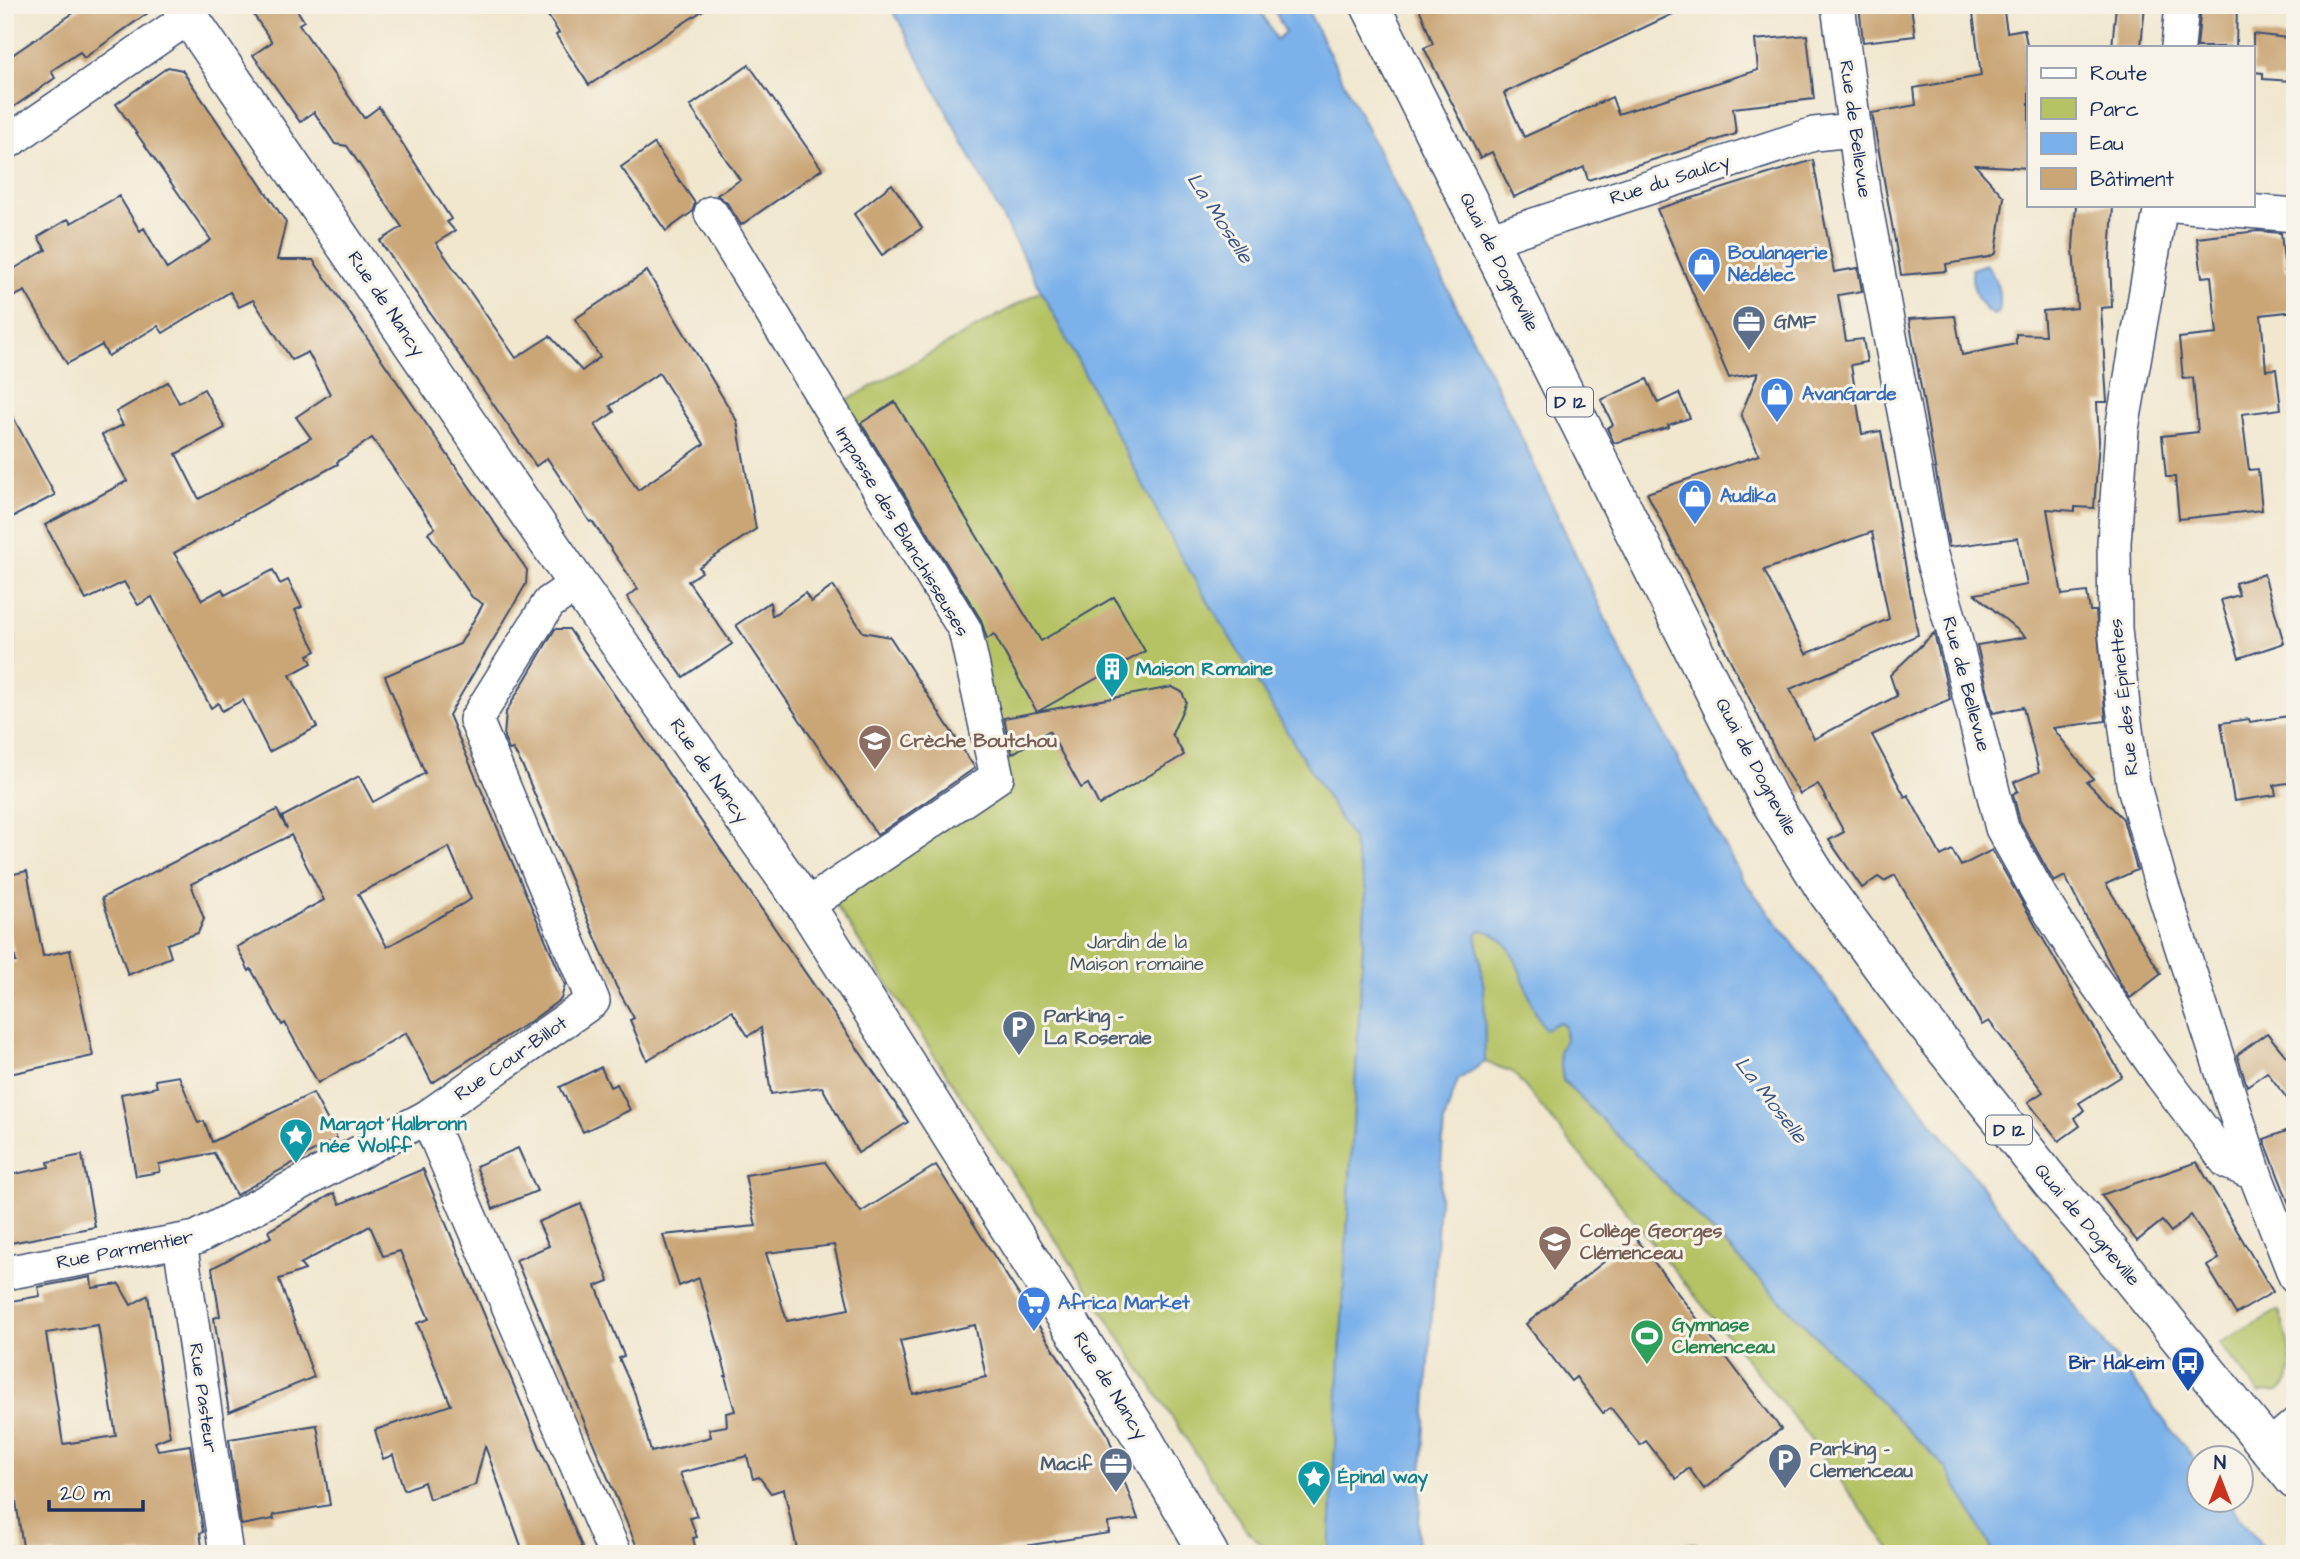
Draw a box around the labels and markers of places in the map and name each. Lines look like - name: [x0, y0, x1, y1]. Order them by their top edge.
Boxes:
- place label: Boulangerie Nédélec: [1728, 240, 1828, 289]
- shop icon: Boulangerie Nédélec: [1685, 245, 1723, 294]
- office icon: GMF: [1730, 303, 1768, 352]
- place label: GMF: [1774, 309, 1817, 336]
- shop icon: AvanGarde: [1758, 375, 1796, 424]
- place label: AvanGarde: [1802, 381, 1897, 408]
- shop icon: Audika: [1676, 477, 1714, 526]
- place label: Audika: [1720, 483, 1776, 510]
- building icon: Maison Romaine: [1093, 650, 1131, 699]
- place label: Maison Romaine: [1136, 656, 1274, 683]
- school or university icon: Crèche Boutchou: [856, 722, 894, 771]
- place label: Crèche Boutchou: [900, 728, 1057, 755]
- place label: Parking - La Roseraie: [1044, 1003, 1153, 1052]
- parking icon: Parking - La Roseraie: [1000, 1008, 1038, 1057]
- place label: Margot Halbronn née Wolff: [320, 1111, 467, 1160]
- place icon: Margot Halbronn née Wolff: [277, 1116, 315, 1165]
- place label: Collège Georges Clémenceau: [1580, 1218, 1723, 1267]
- school or university icon: Collège Georges Clémenceau: [1536, 1223, 1574, 1272]
- supermarket icon: Africa Market: [1015, 1284, 1053, 1333]
- place label: Africa Market: [1058, 1290, 1190, 1317]
- place label: Gymnase Clemenceau: [1672, 1312, 1775, 1361]
- sports icon: Gymnase Clemenceau: [1628, 1317, 1666, 1366]
- bus stop icon: Bir Hakeim: [2169, 1344, 2207, 1393]
- place label: Bir Hakeim: [2069, 1350, 2165, 1377]
- place label: Parking - Clemenceau: [1810, 1436, 1913, 1485]
- parking icon: Parking - Clemenceau: [1766, 1441, 1804, 1490]
- office icon: Macif: [1097, 1445, 1135, 1494]
- place label: Macif: [1040, 1451, 1093, 1478]
- place icon: Épinal way: [1295, 1458, 1333, 1507]
- place label: Épinal way: [1338, 1464, 1428, 1492]

